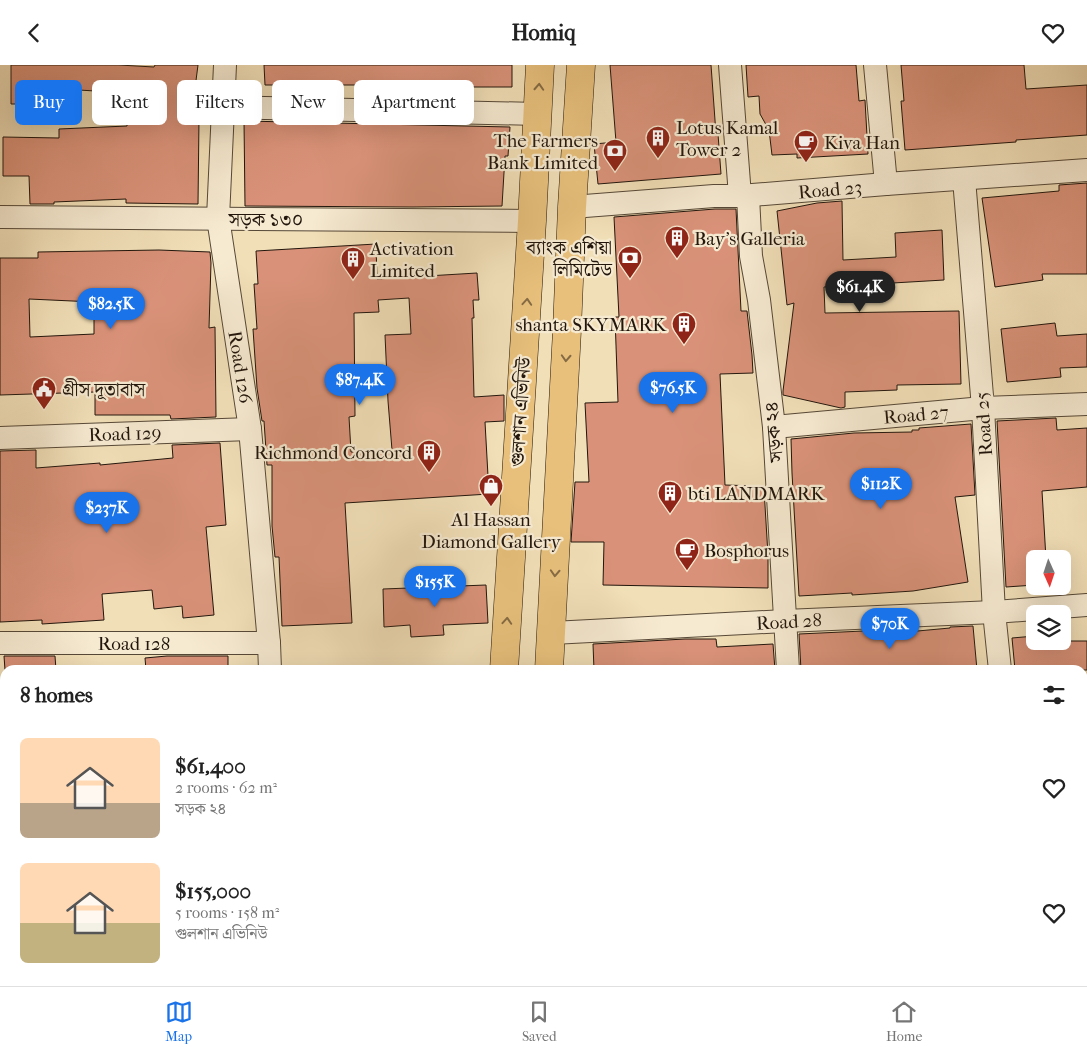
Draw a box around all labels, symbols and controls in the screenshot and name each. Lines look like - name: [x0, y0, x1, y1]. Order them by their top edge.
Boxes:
- icon: back: [20, 19, 48, 47]
- icon: heart: [1039, 19, 1067, 47]
- text: Homiq: [511, 20, 576, 46]
- chip: Buy: [15, 80, 82, 125]
- chip: Rent: [92, 80, 167, 125]
- chip: Filters: [177, 80, 262, 125]
- chip: New: [272, 80, 344, 125]
- chip: Apartment: [354, 80, 474, 125]
- one-way arrow: [533, 83, 544, 91]
- place label: Lotus Kamal Tower 2: [676, 117, 778, 161]
- building icon: Lotus Kamal Tower 2: [645, 125, 671, 159]
- cafe icon: Kiva Han: [793, 129, 819, 163]
- place label: The Farmers Bank Limited: [487, 130, 599, 174]
- place label: Kiva Han: [824, 132, 900, 154]
- bank icon: The Farmers Bank Limited: [602, 138, 628, 172]
- street label: Road 23: [797, 176, 863, 204]
- street label: সড়ক ১৩০: [228, 209, 303, 231]
- building icon: Bay's Galleria: [664, 225, 690, 259]
- place label: Bay's Galleria: [694, 228, 805, 250]
- place label: ব্যাংক এশিয়া লিমিটেড: [525, 236, 613, 281]
- place label: Activation Limited: [369, 238, 454, 282]
- bank icon: ব্যাংক এশিয়া লিমিটেড: [617, 245, 643, 279]
- building icon: Activation Limited: [340, 246, 366, 280]
- pin: $61.4K: [819, 271, 901, 313]
- text: $61.4K: [836, 277, 884, 296]
- pin: $82.5K: [70, 287, 152, 330]
- text: $82.5K: [88, 294, 134, 313]
- one-way arrow: [522, 298, 533, 306]
- building icon: shanta SKYMARK: [671, 311, 697, 345]
- place label: shanta SKYMARK: [515, 314, 667, 336]
- street label: Road 126: [223, 329, 257, 406]
- street label: গুলশান এভিনিউ: [505, 355, 536, 468]
- one-way arrow: [560, 355, 571, 363]
- pin: $87.4K: [319, 363, 401, 406]
- text: $87.4K: [336, 370, 384, 389]
- pin: $76.5K: [632, 371, 714, 414]
- public building icon: গ্রীস দূতাবাস: [31, 376, 57, 410]
- place label: গ্রীস দূতাবাস: [62, 378, 147, 401]
- text: $76.5K: [650, 378, 696, 397]
- street label: Road 25: [971, 391, 997, 457]
- street label: সড়ক ২৪: [760, 401, 788, 464]
- street label: Road 27: [883, 401, 950, 429]
- street label: Road 129: [88, 422, 162, 446]
- building icon: Richmond Concord: [416, 439, 442, 473]
- place label: Richmond Concord: [254, 442, 413, 464]
- pin: $112K: [846, 467, 916, 510]
- shop icon: Al Hassan Diamond Gallery: [478, 473, 504, 507]
- text: $112K: [861, 474, 901, 493]
- building icon: bti LANDMARK: [657, 480, 683, 514]
- place label: bti LANDMARK: [687, 483, 826, 505]
- pin: $237K: [72, 491, 142, 534]
- text: $237K: [86, 498, 128, 517]
- place label: Al Hassan Diamond Gallery: [421, 509, 562, 553]
- cafe icon: Bosphorus: [674, 537, 700, 571]
- place label: Bosphorus: [704, 540, 789, 562]
- north arrow: [1026, 550, 1071, 595]
- map controls: [1026, 550, 1071, 650]
- pin: $155K: [400, 565, 470, 608]
- one-way arrow: [549, 569, 560, 577]
- text: $155K: [415, 572, 455, 591]
- button: layers: [1026, 605, 1071, 650]
- pin: $70K: [860, 607, 920, 650]
- street label: Road 28: [756, 609, 822, 635]
- text: $70K: [872, 614, 908, 633]
- one-way arrow: [501, 617, 512, 625]
- street label: Road 128: [98, 633, 170, 655]
- icon: filters: [1040, 681, 1068, 709]
- text: 8 homes: [20, 683, 93, 707]
- text: $61,400: [175, 754, 246, 778]
- icon: home: [60, 758, 120, 818]
- icon: heart: [1040, 774, 1068, 802]
- text: 2 rooms · 62 m²: [175, 778, 277, 797]
- text: সড়ক ২৪: [175, 799, 226, 818]
- text: $155,000: [175, 879, 251, 903]
- icon: home: [60, 883, 120, 943]
- icon: heart: [1040, 899, 1068, 927]
- text: 5 rooms · 158 m²: [175, 903, 279, 922]
- text: গুলশান এভিনিউ: [175, 924, 268, 943]
- tab: Map: [165, 998, 193, 1045]
- tab: Saved: [522, 998, 557, 1045]
- tab: Home: [886, 998, 922, 1045]

